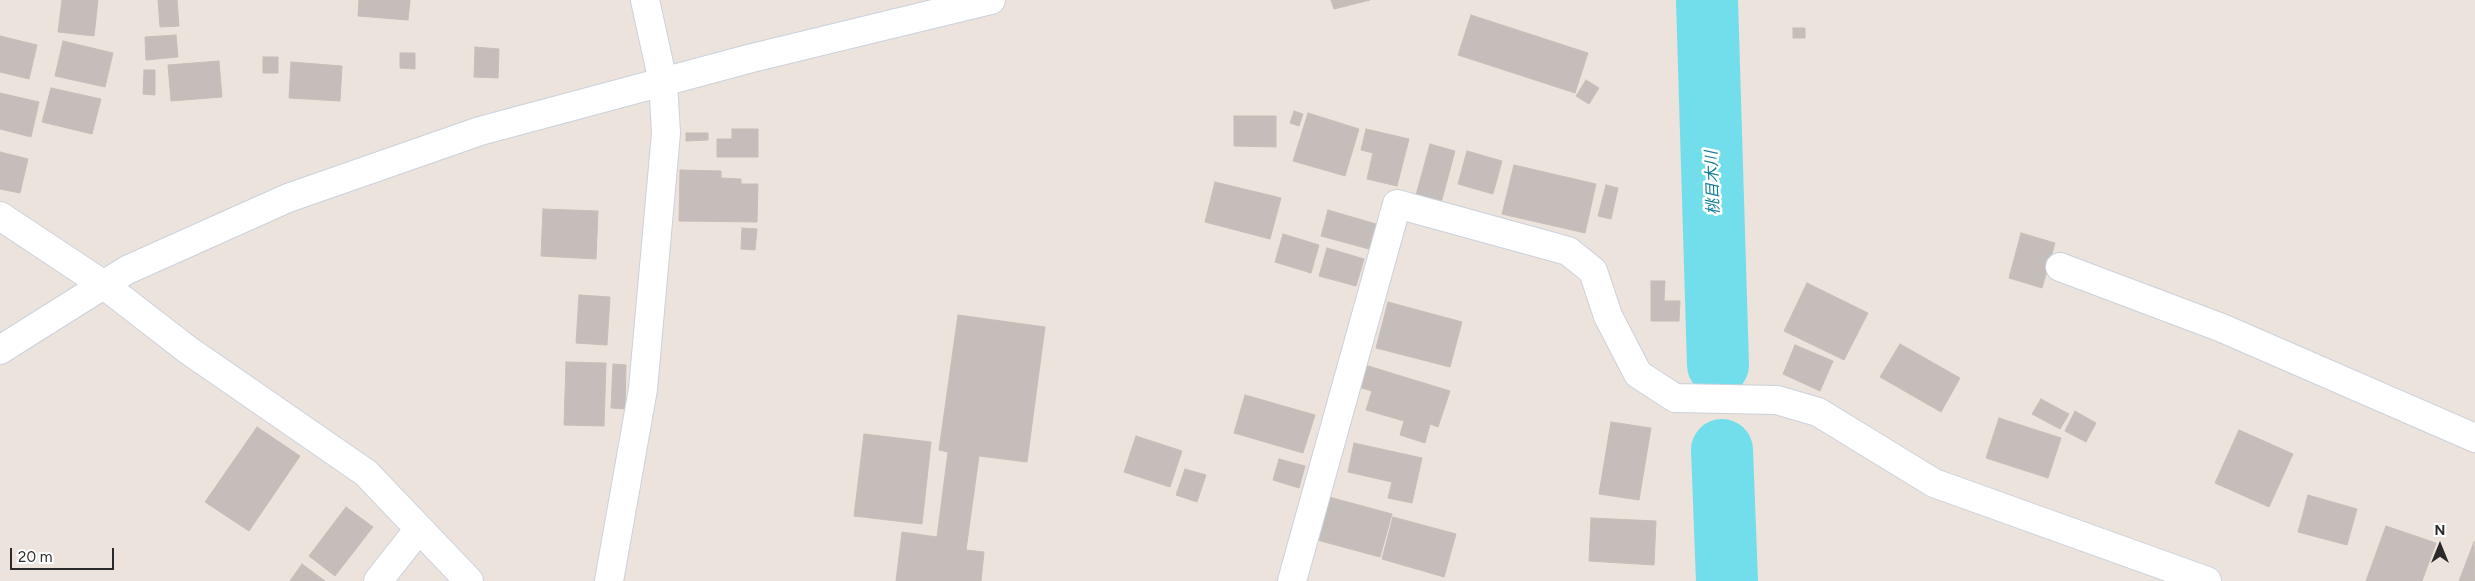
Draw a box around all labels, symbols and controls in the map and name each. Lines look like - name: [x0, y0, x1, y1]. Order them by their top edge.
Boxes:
- water label: 桃目木川: [1702, 151, 1724, 215]
- north arrow: [2415, 521, 2465, 571]
- text: N: [2435, 522, 2445, 539]
- scale bar: [12, 538, 116, 570]
- text: 20 m: [18, 548, 52, 566]

